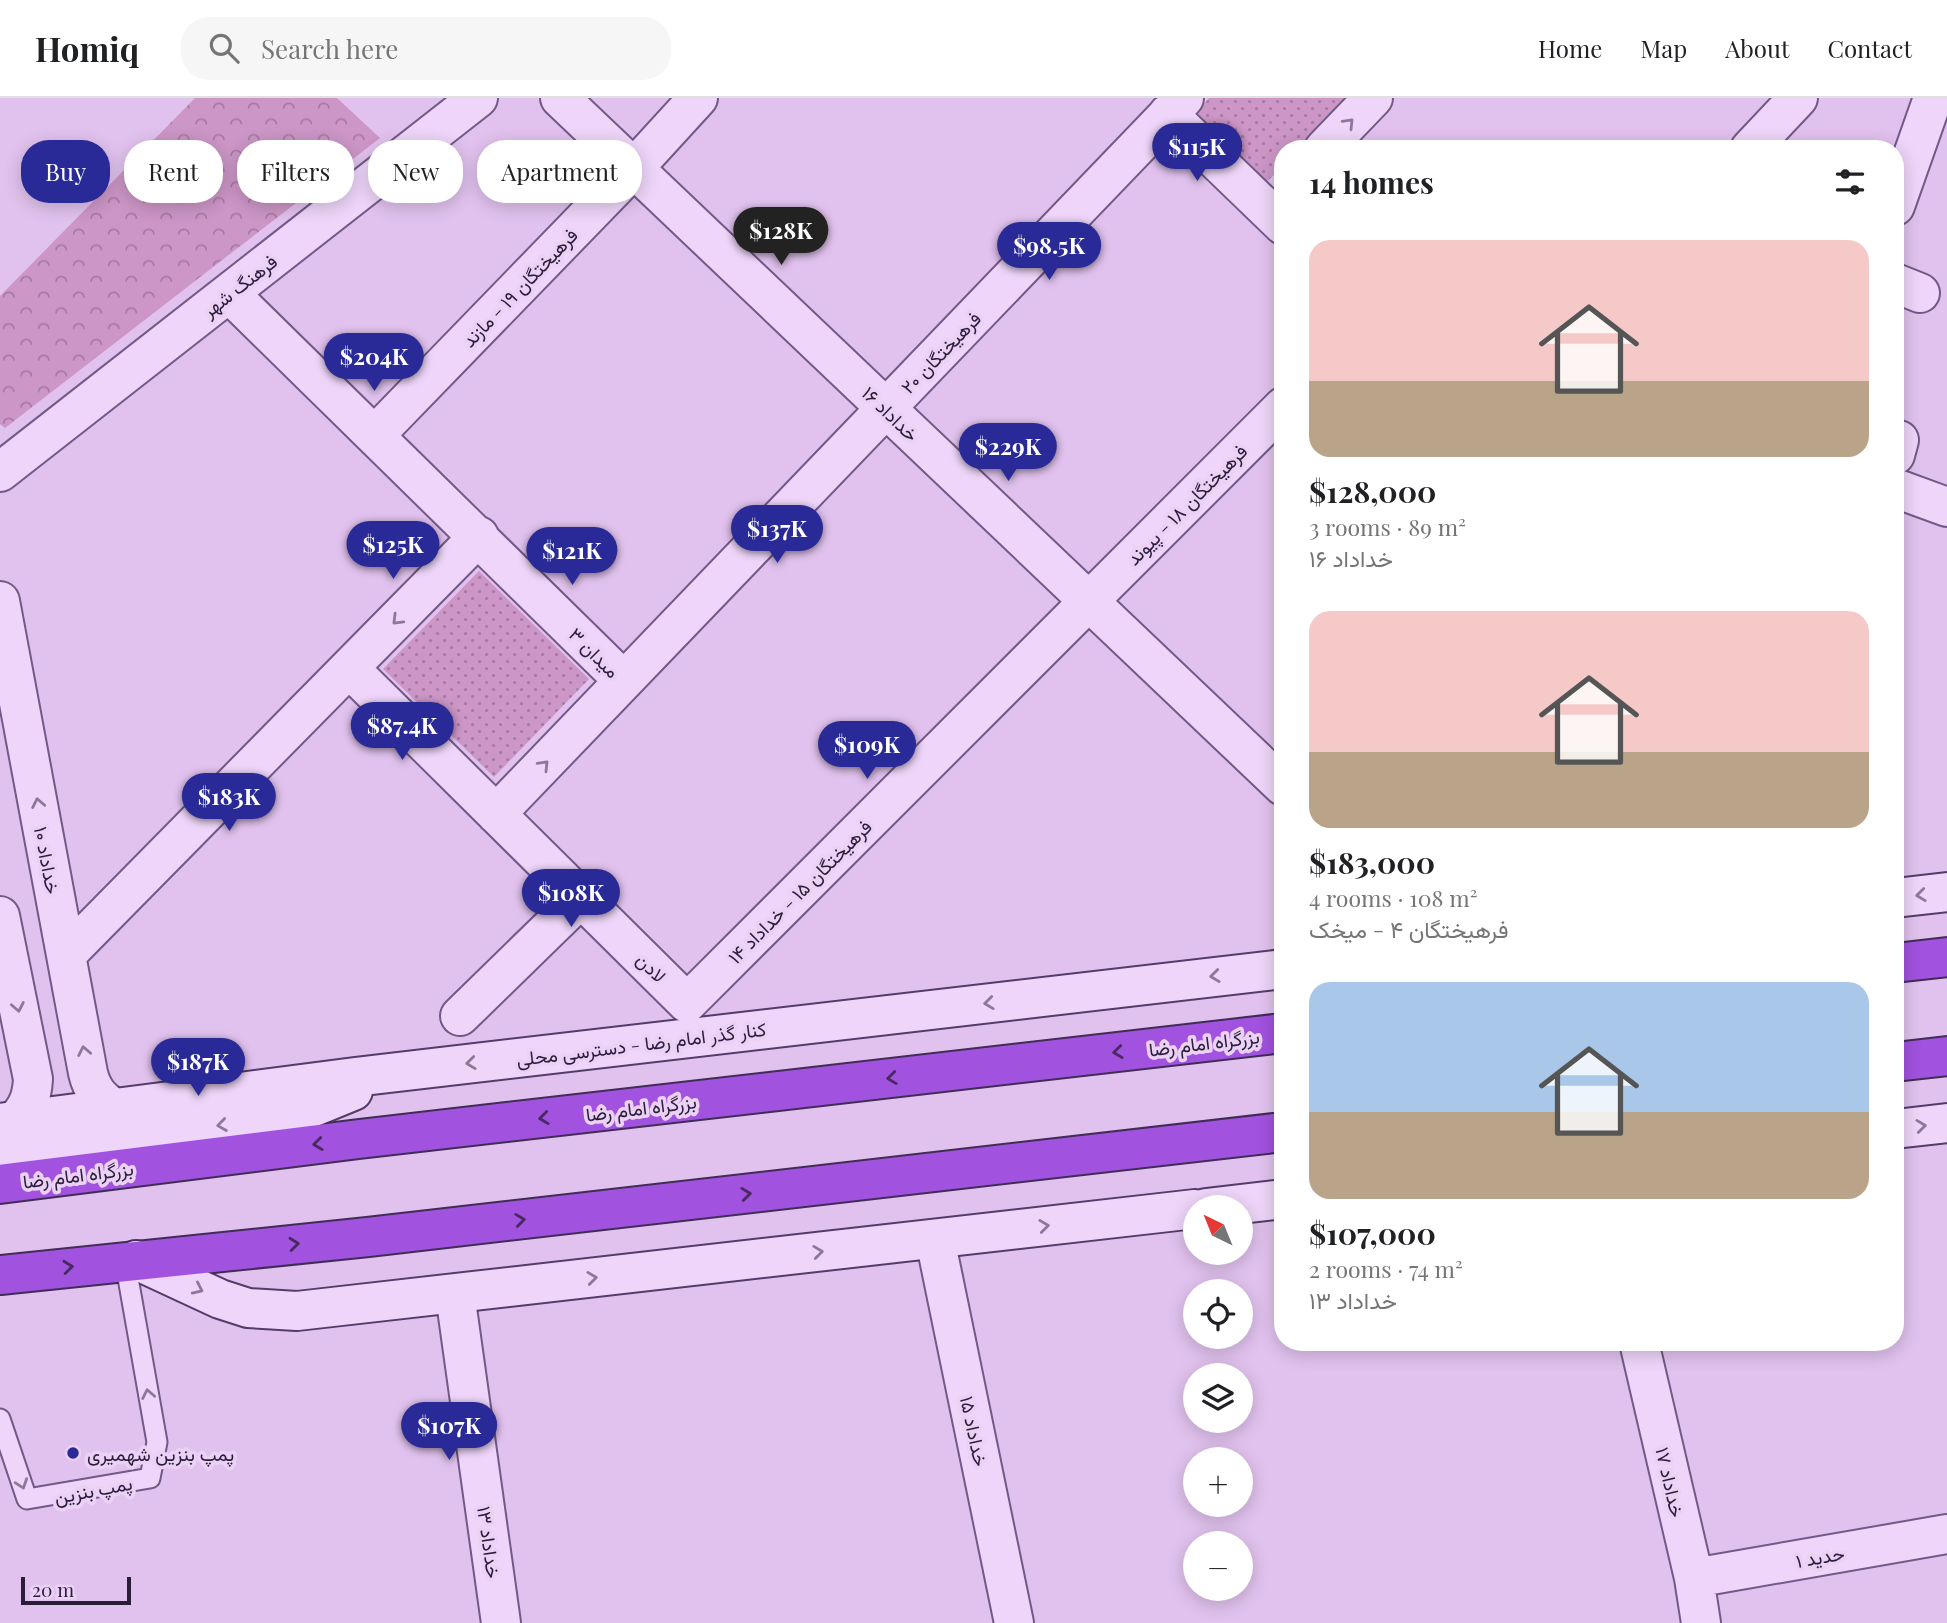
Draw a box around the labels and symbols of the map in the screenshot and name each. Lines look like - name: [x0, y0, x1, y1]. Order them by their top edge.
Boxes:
- one-way arrow: [1340, 119, 1353, 132]
- pin: $115K: [1148, 123, 1246, 183]
- pin: $128K: [732, 208, 830, 267]
- street label: فرهیختگان ۱۹ - مازند: [455, 222, 583, 352]
- pin: $98.5K: [992, 222, 1106, 282]
- street label: فرهنگ شهر: [195, 247, 282, 323]
- street label: فرهیختگان ۲۰: [894, 305, 986, 399]
- pin: $204K: [325, 334, 423, 393]
- street label: خداداد ۱۶: [857, 380, 925, 446]
- pin: $229K: [959, 424, 1057, 483]
- street label: فرهیختگان ۱۸ - پیوند: [1120, 438, 1254, 572]
- pin: $137K: [728, 505, 826, 565]
- pin: $125K: [344, 522, 442, 581]
- pin: $121K: [523, 528, 621, 587]
- one-way arrow: [392, 611, 405, 624]
- street label: میدان ۳: [564, 621, 626, 683]
- pin: $87.4K: [345, 702, 459, 762]
- pin: $109K: [818, 722, 916, 781]
- one-way arrow: [535, 760, 548, 773]
- pin: $183K: [180, 774, 278, 833]
- one-way arrow: [31, 797, 46, 809]
- street label: فرهیختگان ۱۵ - خداداد ۱۴: [721, 813, 877, 969]
- street label: خداداد ۱۰: [29, 824, 67, 896]
- pin: $108K: [522, 870, 620, 929]
- one-way arrow: [1915, 888, 1927, 903]
- street label: لادن: [631, 946, 673, 988]
- one-way arrow: [1209, 969, 1221, 984]
- one-way arrow: [983, 995, 995, 1010]
- one-way arrow: [10, 1001, 25, 1013]
- street label: کنار گذر امام رضا - دسترسی محلی: [515, 1015, 767, 1072]
- street label: بزرگراه امام رضا: [1147, 1022, 1261, 1063]
- pin: $187K: [149, 1038, 247, 1098]
- one-way arrow: [77, 1045, 92, 1057]
- one-way arrow: [1112, 1045, 1123, 1060]
- one-way arrow: [465, 1055, 476, 1070]
- one-way arrow: [886, 1070, 897, 1085]
- street label: بزرگراه امام رضا: [584, 1087, 698, 1128]
- one-way arrow: [538, 1110, 550, 1125]
- one-way arrow: [216, 1117, 228, 1132]
- one-way arrow: [1915, 1118, 1927, 1133]
- one-way arrow: [312, 1137, 324, 1152]
- street label: بزرگراه امام رضا: [21, 1154, 135, 1195]
- one-way arrow: [741, 1186, 752, 1201]
- north arrow: [1183, 1195, 1253, 1265]
- one-way arrow: [515, 1212, 526, 1227]
- one-way arrow: [1038, 1219, 1050, 1234]
- one-way arrow: [288, 1237, 300, 1252]
- one-way arrow: [812, 1245, 824, 1260]
- one-way arrow: [62, 1260, 74, 1275]
- one-way arrow: [586, 1271, 598, 1286]
- one-way arrow: [191, 1281, 203, 1295]
- one-way arrow: [141, 1388, 156, 1400]
- street label: خداداد ۱۵: [955, 1393, 995, 1469]
- pin: $107K: [400, 1402, 498, 1462]
- place label: پمپ بنزین شهمیری: [87, 1440, 234, 1468]
- street label: خداداد ۱۷: [1650, 1444, 1692, 1520]
- marker: پمپ بنزین شهمیری: [65, 1445, 81, 1461]
- street label: پمپ بنزین: [52, 1469, 135, 1511]
- one-way arrow: [14, 1477, 28, 1489]
- street label: خداداد ۱۳: [472, 1504, 508, 1580]
- street label: حدید ۱: [1794, 1539, 1846, 1573]
- scale bar: [21, 1574, 131, 1606]

